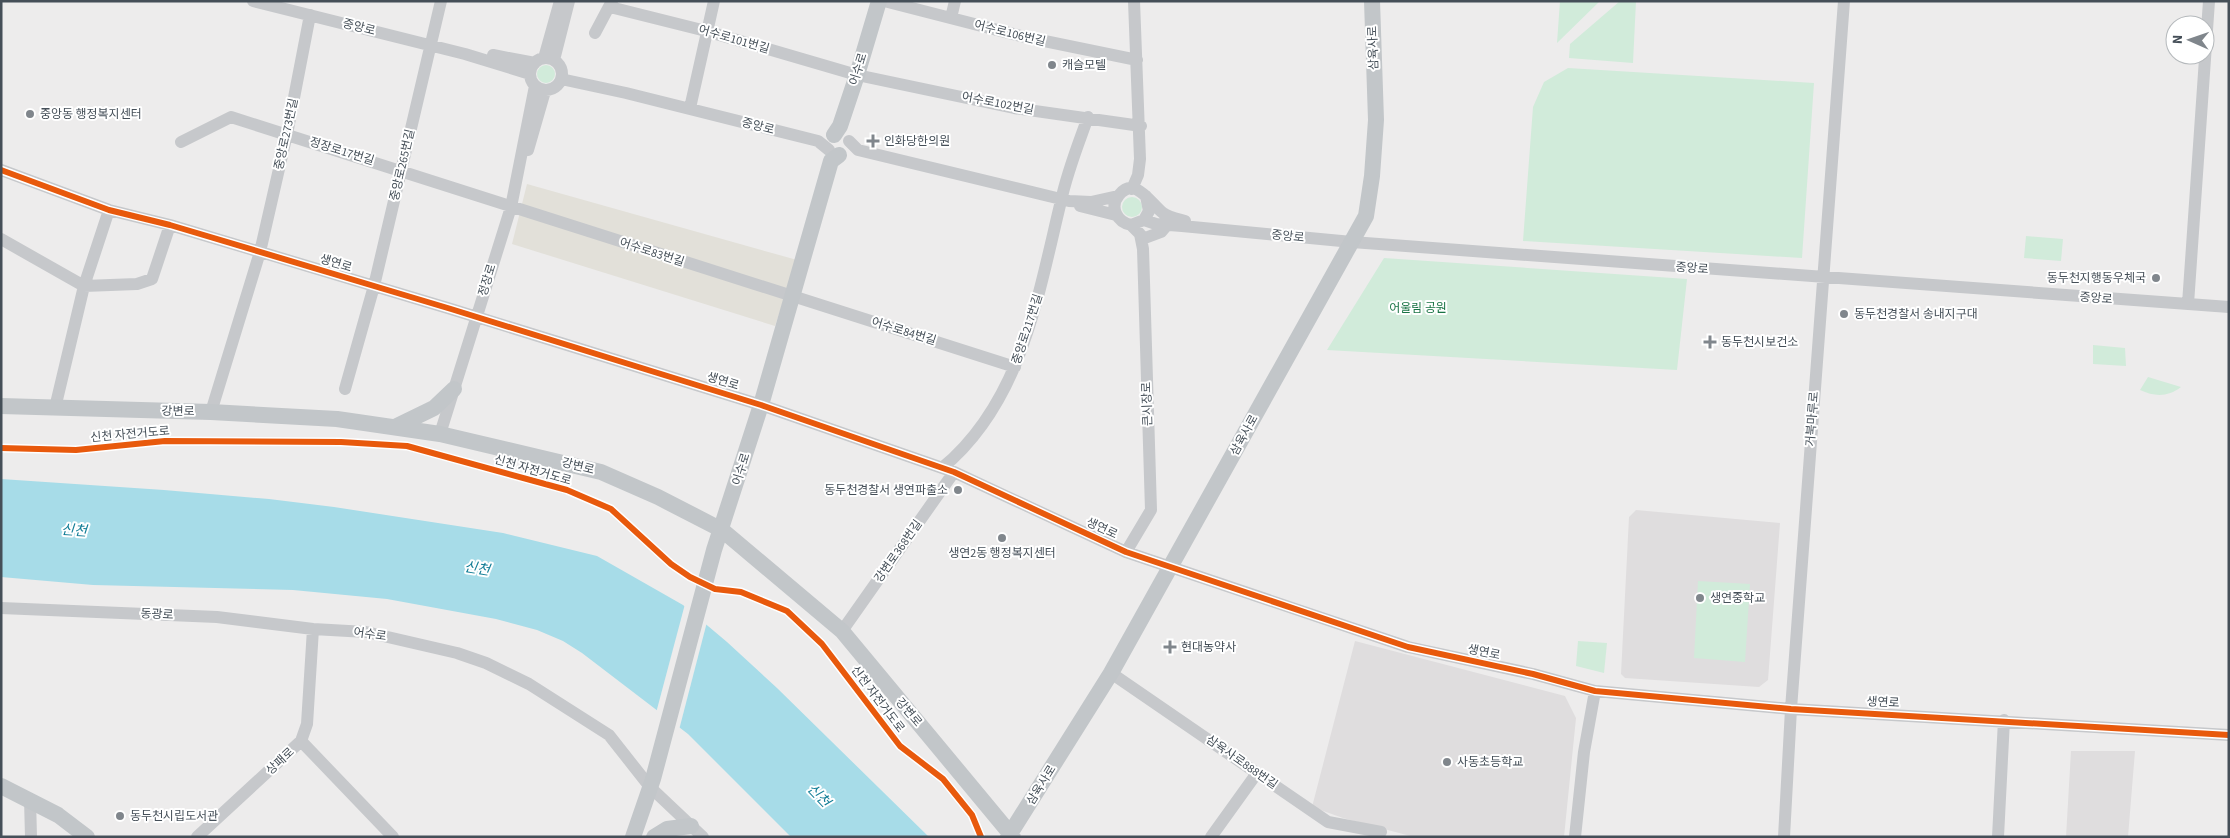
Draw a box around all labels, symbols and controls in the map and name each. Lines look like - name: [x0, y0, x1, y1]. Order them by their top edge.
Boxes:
- street label: 중앙로: [341, 15, 377, 40]
- north arrow: [2165, 15, 2215, 65]
- street label: 어수로106번길: [972, 16, 1047, 51]
- street label: 어수로101번길: [696, 21, 771, 58]
- street label: 삼육사로: [1364, 26, 1383, 70]
- text: N: [2168, 35, 2188, 45]
- street label: 어수로: [846, 51, 871, 87]
- place label: 캐슬모텔: [1062, 57, 1106, 74]
- marker: 캐슬모텔: [1046, 59, 1058, 71]
- street label: 어수로102번길: [960, 88, 1035, 119]
- street label: 중앙로273번길: [271, 97, 302, 172]
- place label: 중앙동 행정복지센터: [40, 106, 142, 123]
- marker: 중앙동 행정복지센터: [24, 108, 36, 120]
- street label: 중앙로: [740, 114, 776, 139]
- street label: 중앙로265번길: [386, 128, 419, 203]
- place label: 인화당한의원: [884, 133, 950, 150]
- street label: 정장로17번길: [307, 134, 376, 169]
- marker: 인화당한의원: [866, 134, 880, 148]
- street label: 중앙로: [1271, 226, 1305, 247]
- street label: 어수로83번길: [617, 234, 686, 271]
- street label: 생연로: [318, 251, 354, 276]
- street label: 중앙로: [1675, 259, 1709, 278]
- street label: 정장로: [475, 262, 500, 298]
- place label: 동두천지행동우체국: [2047, 270, 2146, 287]
- marker: 동두천지행동우체국: [2150, 272, 2162, 284]
- street label: 중앙로: [2079, 289, 2113, 308]
- street label: 중앙로217번길: [1008, 292, 1047, 367]
- park label: 어울림 공원: [1389, 300, 1447, 317]
- place label: 동두천경찰서 송내지구대: [1854, 306, 1978, 323]
- marker: 동두천경찰서 송내지구대: [1838, 308, 1850, 320]
- street label: 어수로84번길: [869, 314, 938, 349]
- place label: 동두천시보건소: [1721, 334, 1798, 351]
- marker: 동두천시보건소: [1703, 335, 1717, 349]
- street label: 생연로: [705, 369, 741, 394]
- street label: 큰시장로: [1138, 382, 1157, 426]
- street label: 거북마루로: [1802, 391, 1823, 447]
- street label: 강변로: [161, 403, 195, 420]
- street label: 삼육사로: [1226, 412, 1263, 459]
- street label: 신천 자전거도로: [90, 423, 170, 446]
- street label: 신천 자전거도로: [492, 451, 574, 490]
- street label: 어수로: [729, 451, 754, 487]
- street label: 강변로: [560, 454, 596, 479]
- place label: 동두천경찰서 생연파출소: [824, 482, 948, 499]
- marker: 동두천경찰서 생연파출소: [952, 484, 964, 496]
- street label: 생연로: [1083, 514, 1120, 543]
- street label: 강변로368번길: [870, 516, 926, 586]
- water label: 신천: [60, 520, 89, 542]
- marker: 생연2동 행정복지센터: [996, 532, 1008, 544]
- place label: 생연2동 행정복지센터: [948, 545, 1056, 562]
- water label: 신천: [463, 557, 492, 581]
- place label: 생연중학교: [1710, 590, 1765, 607]
- marker: 생연중학교: [1694, 592, 1706, 604]
- street label: 동광로: [140, 605, 174, 624]
- street label: 어수로: [352, 624, 388, 645]
- place label: 현대농약사: [1181, 639, 1236, 656]
- marker: 현대농약사: [1163, 640, 1177, 654]
- street label: 생연로: [1466, 641, 1502, 664]
- street label: 신천 자전거도로: [847, 662, 908, 736]
- street label: 생연로: [1866, 693, 1900, 712]
- street label: 강변로: [891, 694, 926, 730]
- street label: 삼육사로888번길: [1202, 731, 1281, 794]
- street label: 상패로: [262, 744, 298, 779]
- place label: 사동초등학교: [1457, 754, 1523, 771]
- marker: 사동초등학교: [1441, 756, 1453, 768]
- street label: 삼육사로: [1023, 762, 1060, 808]
- water label: 신천: [802, 779, 835, 813]
- place label: 동두천시립도서관: [130, 808, 218, 825]
- marker: 동두천시립도서관: [114, 810, 126, 822]

